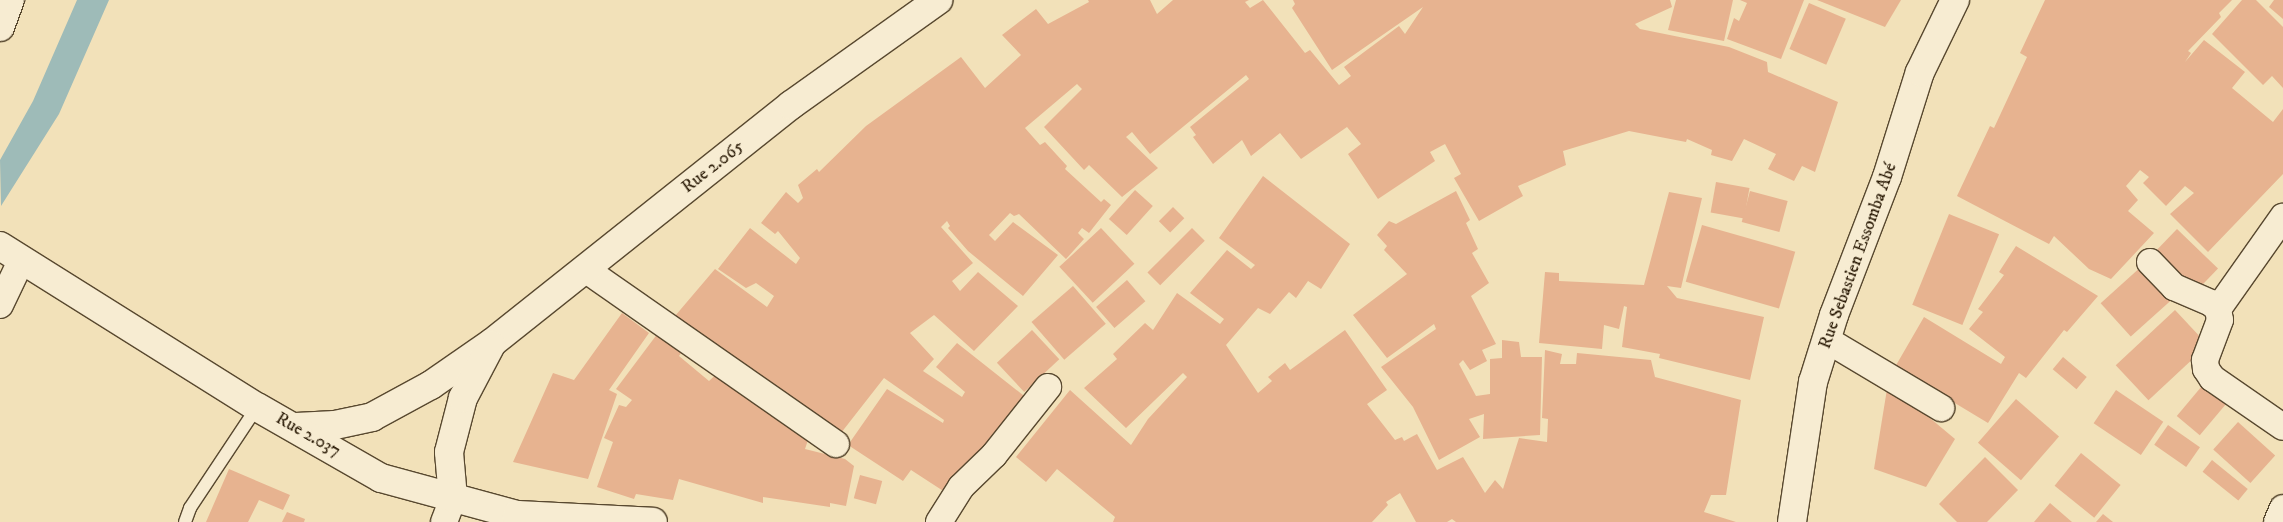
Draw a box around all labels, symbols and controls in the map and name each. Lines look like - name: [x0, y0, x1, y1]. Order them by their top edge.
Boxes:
- street label: Rue 2.065: [677, 136, 749, 198]
- street label: Rue Sebastien Essomba Abé: [1814, 160, 1902, 352]
- street label: Rue 2.037: [272, 408, 344, 462]

